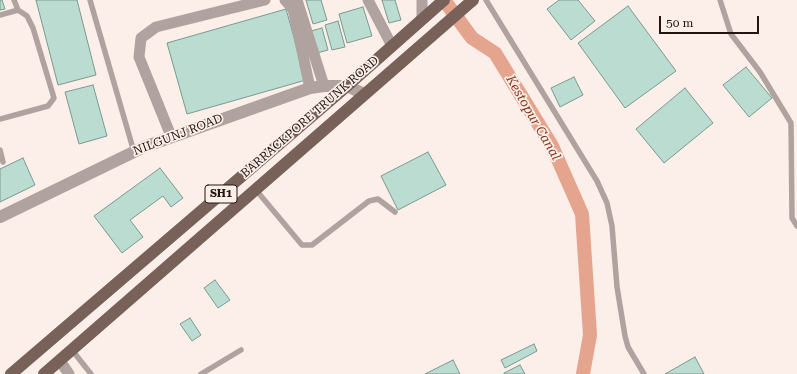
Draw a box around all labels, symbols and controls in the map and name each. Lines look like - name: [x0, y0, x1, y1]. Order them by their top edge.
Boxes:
- scale bar: [661, 8, 761, 34]
- text: 50 m: [666, 16, 693, 30]
- street label: BARRACKPORE TRUNK ROAD: [238, 53, 382, 181]
- water label: Kestopur Canal: [502, 73, 564, 163]
- street label: NILGUNJ ROAD: [131, 111, 225, 159]
- road number: SH1: [205, 185, 237, 203]

